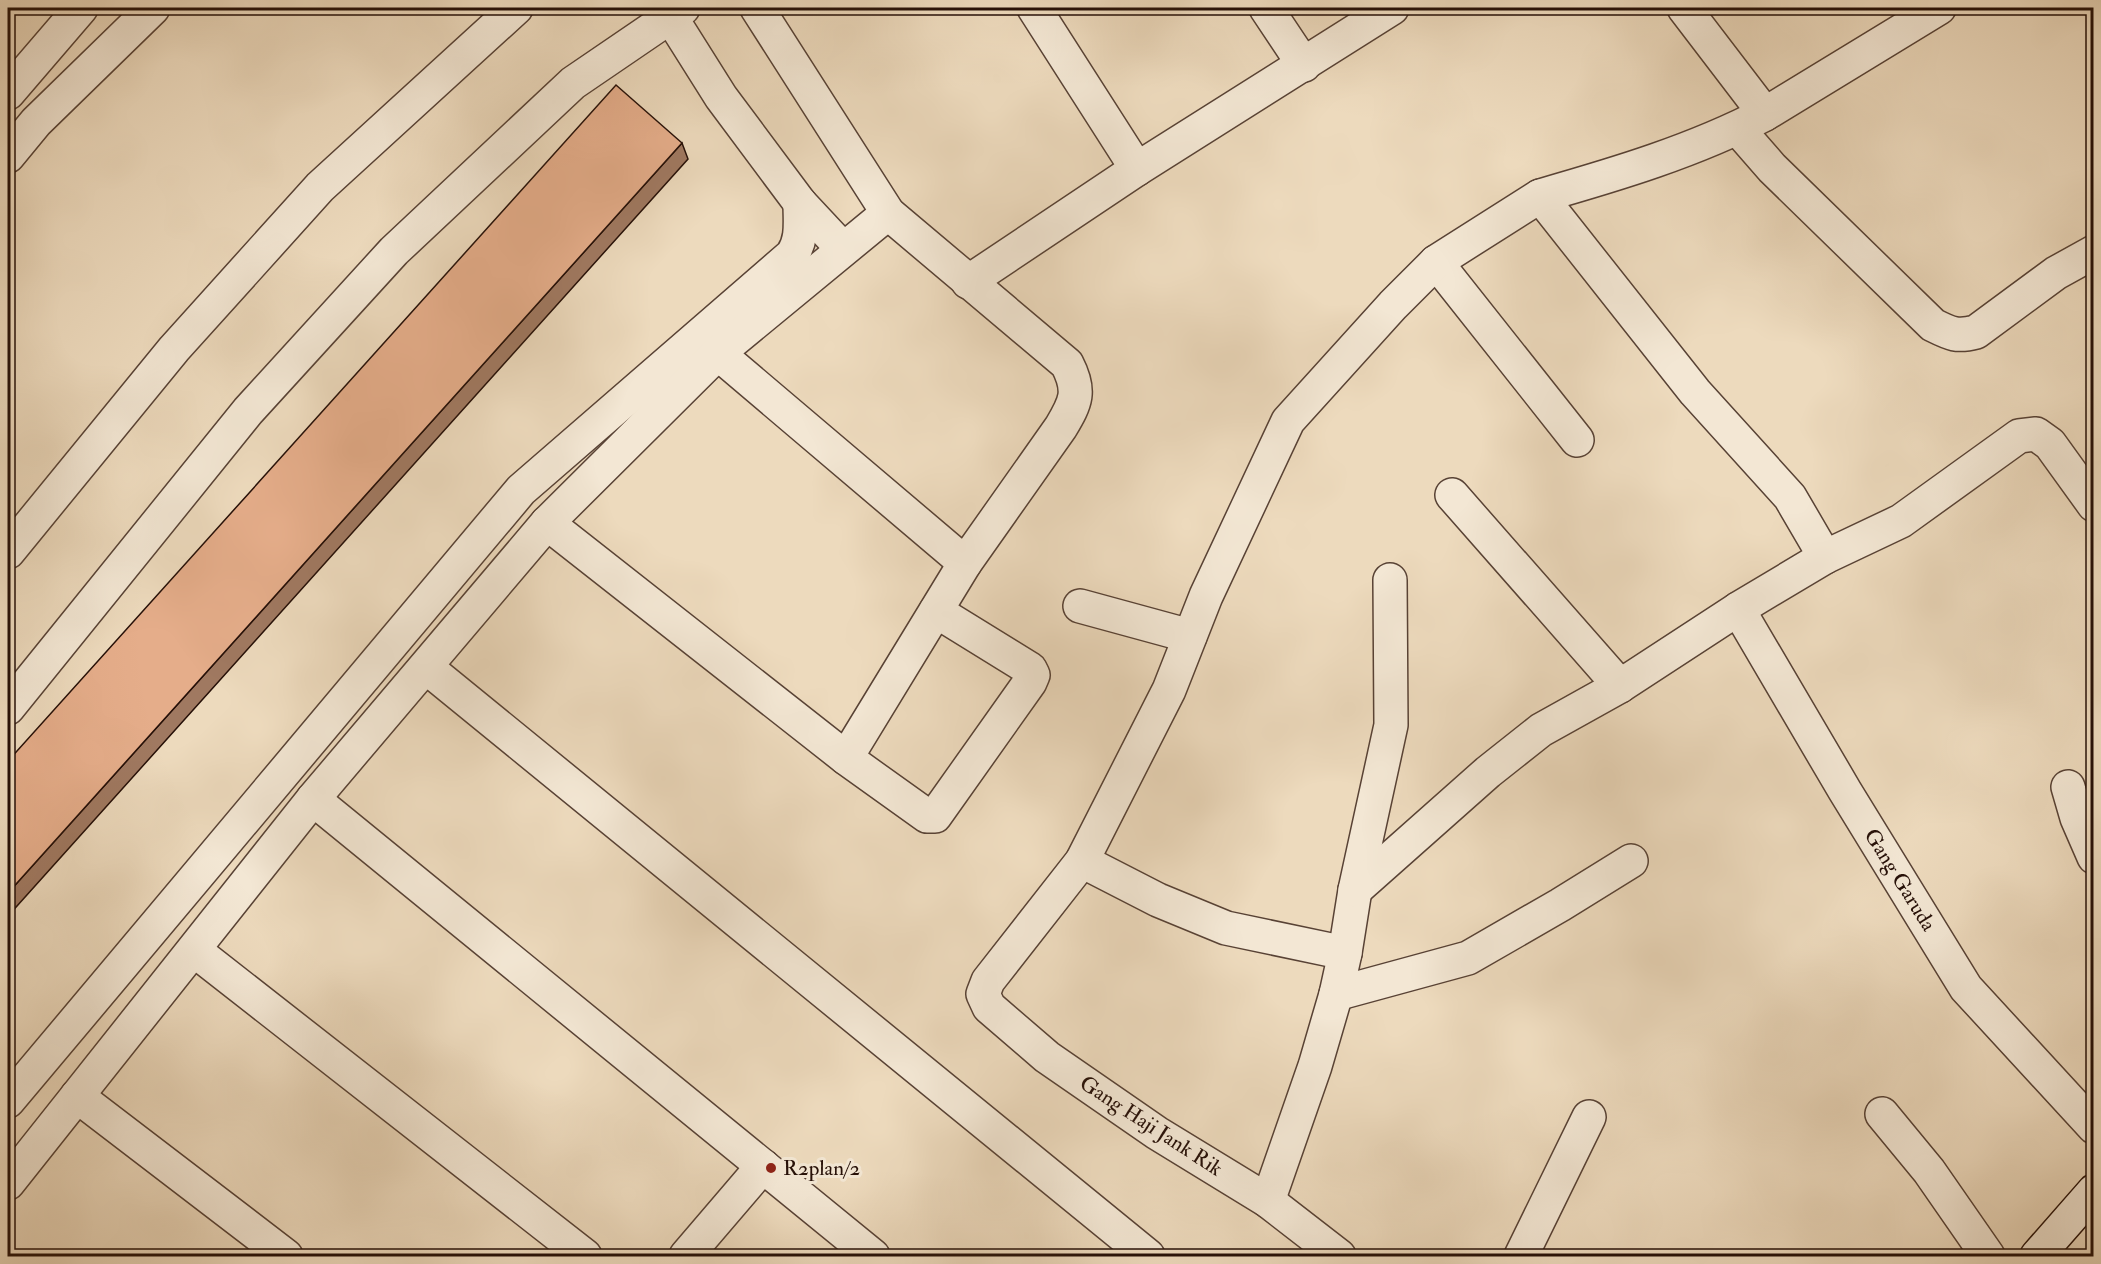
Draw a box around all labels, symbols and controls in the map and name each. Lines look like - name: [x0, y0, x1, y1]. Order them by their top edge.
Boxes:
- street label: Gang Garuda: [1858, 824, 1942, 937]
- street label: Gang Haji Jank Rik: [1074, 1070, 1228, 1182]
- place label: R2plan/2: [783, 1155, 860, 1182]
- marker: R2plan/2: [764, 1161, 778, 1175]

